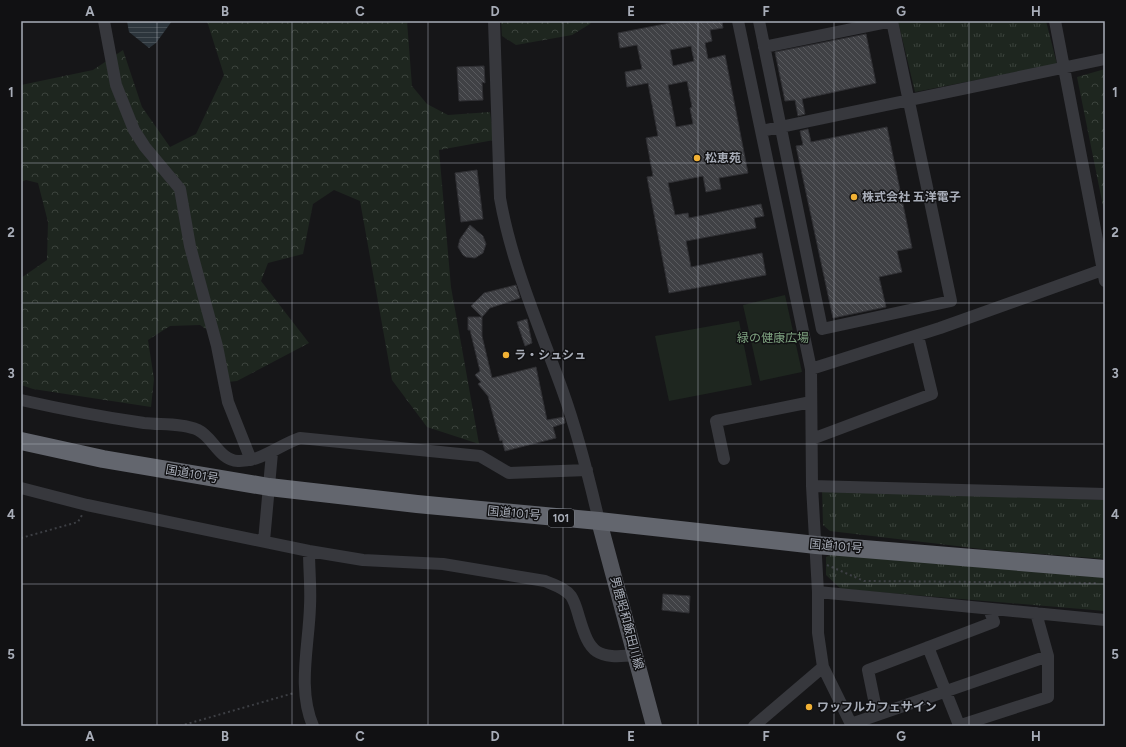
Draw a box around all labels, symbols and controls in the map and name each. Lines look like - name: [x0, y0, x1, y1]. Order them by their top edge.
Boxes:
- text: A: [85, 4, 95, 19]
- text: B: [221, 4, 229, 19]
- text: C: [355, 4, 365, 19]
- text: D: [490, 4, 500, 19]
- text: E: [627, 4, 635, 19]
- text: F: [762, 4, 770, 19]
- text: G: [896, 4, 906, 19]
- text: H: [1031, 4, 1041, 19]
- text: 1: [8, 85, 14, 100]
- text: 1: [1112, 85, 1118, 100]
- place label: 松恵苑: [705, 151, 741, 165]
- marker: 松恵苑: [692, 153, 702, 163]
- place label: 株式会社 五洋電子: [862, 190, 961, 204]
- marker: 株式会社 五洋電子: [849, 192, 859, 202]
- text: 2: [7, 225, 15, 240]
- text: 2: [1111, 225, 1119, 240]
- park label: 緑の健康広場: [737, 331, 809, 345]
- place label: ラ・シュシュ: [514, 348, 586, 362]
- marker: ラ・シュシュ: [501, 350, 511, 360]
- text: 3: [7, 366, 15, 381]
- text: 3: [1111, 366, 1119, 381]
- street label: 国道101号: [164, 462, 220, 486]
- street label: 国道101号: [487, 504, 541, 522]
- text: 4: [7, 507, 15, 522]
- text: 4: [1111, 507, 1119, 522]
- road number: 101: [548, 509, 574, 527]
- street label: 国道101号: [809, 537, 863, 555]
- street label: 男鹿昭和飯田川線: [608, 575, 646, 671]
- text: 5: [7, 647, 15, 662]
- text: 5: [1111, 647, 1119, 662]
- place label: ワッフルカフェサイン: [817, 700, 937, 714]
- marker: ワッフルカフェサイン: [804, 702, 814, 712]
- text: A: [85, 729, 95, 744]
- text: B: [221, 729, 229, 744]
- text: C: [355, 729, 365, 744]
- text: D: [490, 729, 500, 744]
- text: E: [627, 729, 635, 744]
- text: F: [762, 729, 770, 744]
- text: G: [896, 729, 906, 744]
- text: H: [1031, 729, 1041, 744]

